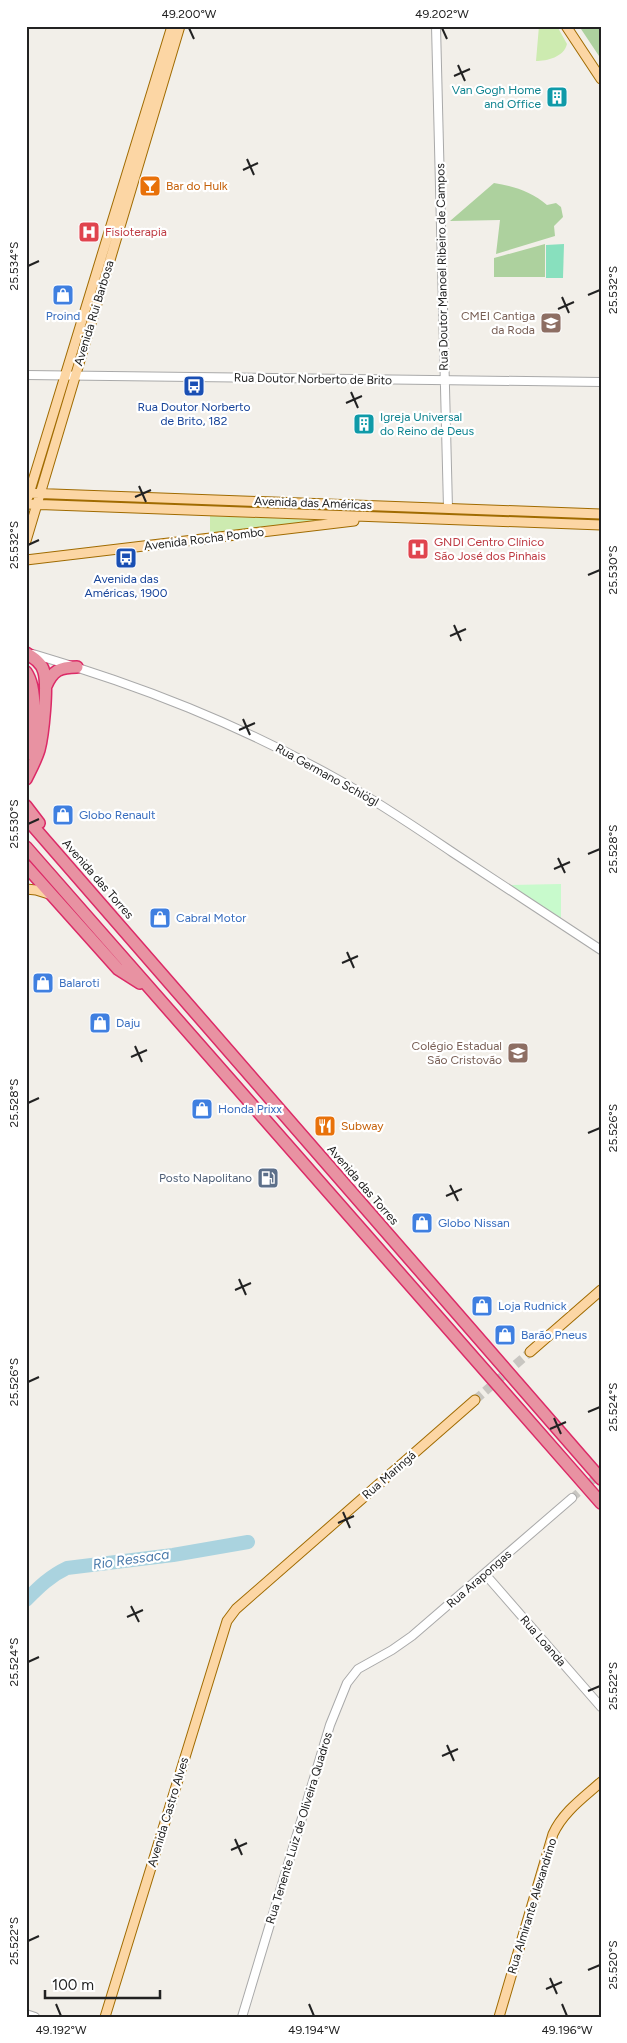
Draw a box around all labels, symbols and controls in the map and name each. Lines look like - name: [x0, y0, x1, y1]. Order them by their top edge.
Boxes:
- text: 49.200°W: [162, 7, 217, 21]
- text: 49.202°W: [415, 7, 469, 21]
- place label: Van Gogh Home and Office: [452, 83, 541, 111]
- building icon: Van Gogh Home and Office: [545, 85, 569, 109]
- street label: Rua Doutor Manoel Ribeiro de Campos: [433, 163, 451, 371]
- bar icon: Bar do Hulk: [138, 174, 162, 198]
- place label: Bar do Hulk: [166, 179, 228, 193]
- hospital icon: Fisioterapia: [77, 220, 101, 244]
- place label: Fisioterapia: [105, 225, 167, 239]
- text: 25.534°S: [7, 242, 21, 290]
- street label: Avenida Rui Barbosa: [71, 259, 117, 367]
- text: 25.532°S: [606, 266, 620, 314]
- shop icon: Proind: [51, 283, 75, 307]
- place label: Proind: [46, 309, 80, 323]
- place label: CMEI Cantiga da Roda: [461, 309, 535, 337]
- school or university icon: CMEI Cantiga da Roda: [539, 311, 563, 335]
- street label: Rua Doutor Norberto de Brito: [234, 371, 392, 387]
- bus stop icon: Rua Doutor Norberto de Brito, 182: [182, 374, 206, 398]
- place label: Rua Doutor Norberto de Brito, 182: [137, 400, 251, 428]
- place label: Igreja Universal do Reino de Deus: [380, 410, 474, 438]
- building icon: Igreja Universal do Reino de Deus: [352, 412, 376, 436]
- street label: Avenida das Américas: [254, 494, 373, 512]
- text: 25.532°S: [7, 521, 21, 569]
- street label: Avenida Rocha Pombo: [143, 525, 265, 553]
- place label: GNDI Centro Clínico São José dos Pinhais: [434, 535, 546, 563]
- hospital icon: GNDI Centro Clínico São José dos Pinhais: [406, 537, 430, 561]
- text: 25.530°S: [606, 545, 620, 595]
- bus stop icon: Avenida das Américas, 1900: [114, 546, 138, 570]
- place label: Avenida das Américas, 1900: [85, 572, 168, 600]
- street label: Rua Germano Schlögl: [273, 741, 381, 809]
- text: 25.530°S: [7, 799, 21, 849]
- shop icon: Globo Renault: [51, 803, 75, 827]
- place label: Globo Renault: [79, 808, 156, 822]
- text: 25.528°S: [606, 825, 620, 873]
- street label: Avenida das Torres: [60, 836, 137, 922]
- shop icon: Cabral Motor: [148, 906, 172, 930]
- place label: Cabral Motor: [176, 911, 246, 925]
- shop icon: Balaroti: [31, 971, 55, 995]
- place label: Balaroti: [59, 976, 100, 990]
- shop icon: Daju: [88, 1011, 112, 1035]
- place label: Daju: [116, 1016, 140, 1030]
- place label: Colégio Estadual São Cristovão: [412, 1039, 502, 1067]
- school or university icon: Colégio Estadual São Cristovão: [506, 1041, 530, 1065]
- text: 25.528°S: [7, 1079, 21, 1127]
- shop icon: Honda Prixx: [190, 1097, 214, 1121]
- place label: Honda Prixx: [218, 1102, 282, 1116]
- text: 25.526°S: [606, 1104, 620, 1152]
- restaurant icon: Subway: [313, 1114, 337, 1138]
- place label: Subway: [341, 1119, 384, 1133]
- street label: Avenida das Torres: [325, 1142, 402, 1228]
- fuel station icon: Posto Napolitano: [256, 1166, 280, 1190]
- place label: Posto Napolitano: [159, 1171, 252, 1185]
- shop icon: Globo Nissan: [410, 1211, 434, 1235]
- place label: Globo Nissan: [438, 1216, 510, 1230]
- shop icon: Loja Rudnick: [470, 1294, 494, 1318]
- place label: Loja Rudnick: [498, 1299, 567, 1313]
- shop icon: Barão Pneus: [493, 1323, 517, 1347]
- place label: Barão Pneus: [521, 1328, 587, 1342]
- text: 25.526°S: [7, 1358, 21, 1406]
- text: 25.524°S: [606, 1383, 620, 1431]
- street label: Rua Maringá: [359, 1448, 419, 1502]
- water label: Rio Ressaca: [92, 1546, 170, 1573]
- street label: Rua Arapongas: [444, 1547, 514, 1611]
- street label: Rua Loanda: [517, 1613, 569, 1669]
- text: 25.524°S: [7, 1638, 21, 1686]
- text: 25.522°S: [606, 1662, 620, 1710]
- street label: Rua Tenente Luiz de Oliveira Quadros: [263, 1730, 335, 1926]
- street label: Avenida Castro Alves: [145, 1755, 191, 1869]
- street label: Rua Almirante Alexandrino: [505, 1836, 559, 1976]
- text: 25.522°S: [7, 1917, 21, 1965]
- text: 25.520°S: [606, 1940, 620, 1990]
- scale bar: [45, 1968, 160, 2000]
- text: 100 m: [52, 1976, 94, 1994]
- text: 49.192°W: [35, 2023, 87, 2037]
- text: 49.194°W: [288, 2023, 340, 2037]
- text: 49.196°W: [541, 2023, 593, 2037]

